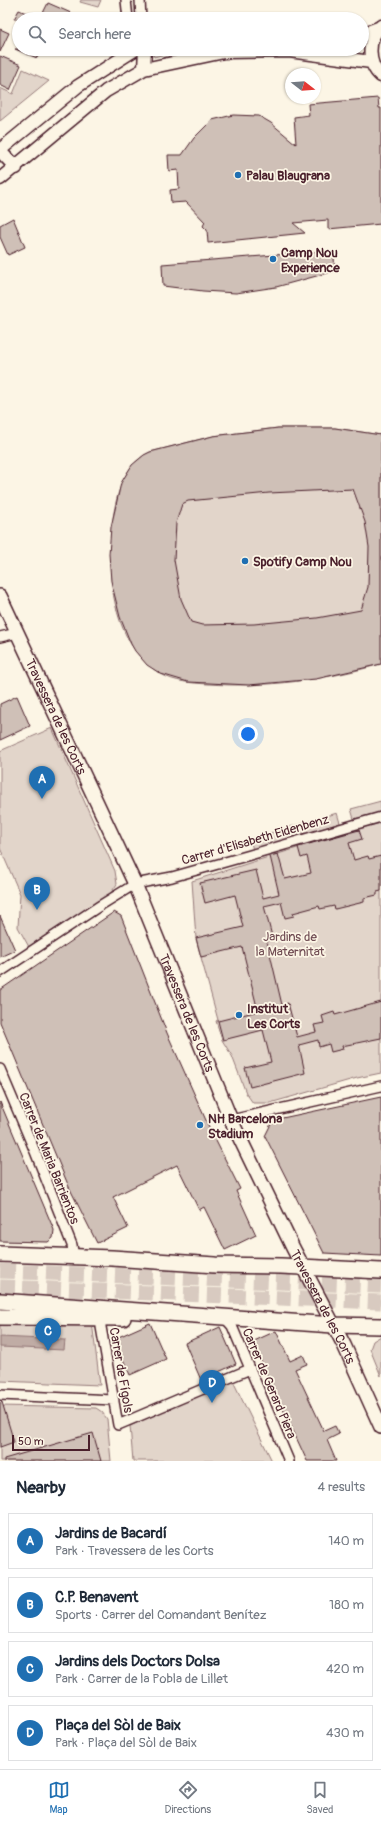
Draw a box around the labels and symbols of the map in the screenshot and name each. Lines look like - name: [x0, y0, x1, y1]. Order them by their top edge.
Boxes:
- north arrow: [285, 68, 321, 104]
- place label: Palau Blaugrana: [246, 168, 330, 184]
- marker: Palau Blaugrana: [233, 170, 243, 180]
- place label: Camp Nou Experience: [281, 245, 340, 276]
- marker: Camp Nou Experience: [268, 254, 278, 264]
- place label: Spotify Camp Nou: [253, 554, 352, 570]
- marker: Spotify Camp Nou: [240, 556, 250, 566]
- street label: Travessera de les Corts: [22, 656, 90, 777]
- your location: [238, 724, 258, 744]
- pin: A: [29, 766, 55, 799]
- street label: Carrer d'Elisabeth Eidenbenz: [180, 811, 331, 869]
- pin: B: [24, 877, 50, 910]
- park label: Jardins de la Maternitat: [255, 929, 325, 960]
- street label: Travessera de les Corts: [155, 952, 218, 1075]
- place label: Institut Les Corts: [247, 1001, 300, 1032]
- marker: Institut Les Corts: [234, 1010, 244, 1020]
- street label: Carrer de Maria Barrientos: [15, 1090, 83, 1227]
- place label: NH Barcelona Stadium: [208, 1111, 282, 1142]
- marker: NH Barcelona Stadium: [195, 1120, 205, 1130]
- street label: Travessera de les Corts: [286, 1247, 358, 1367]
- pin: C: [35, 1318, 61, 1351]
- street label: Carrer de Fígols: [106, 1326, 136, 1414]
- street label: Carrer de Gerard Piera: [239, 1326, 300, 1441]
- pin: D: [199, 1370, 225, 1403]
- scale bar: [12, 1433, 90, 1452]

